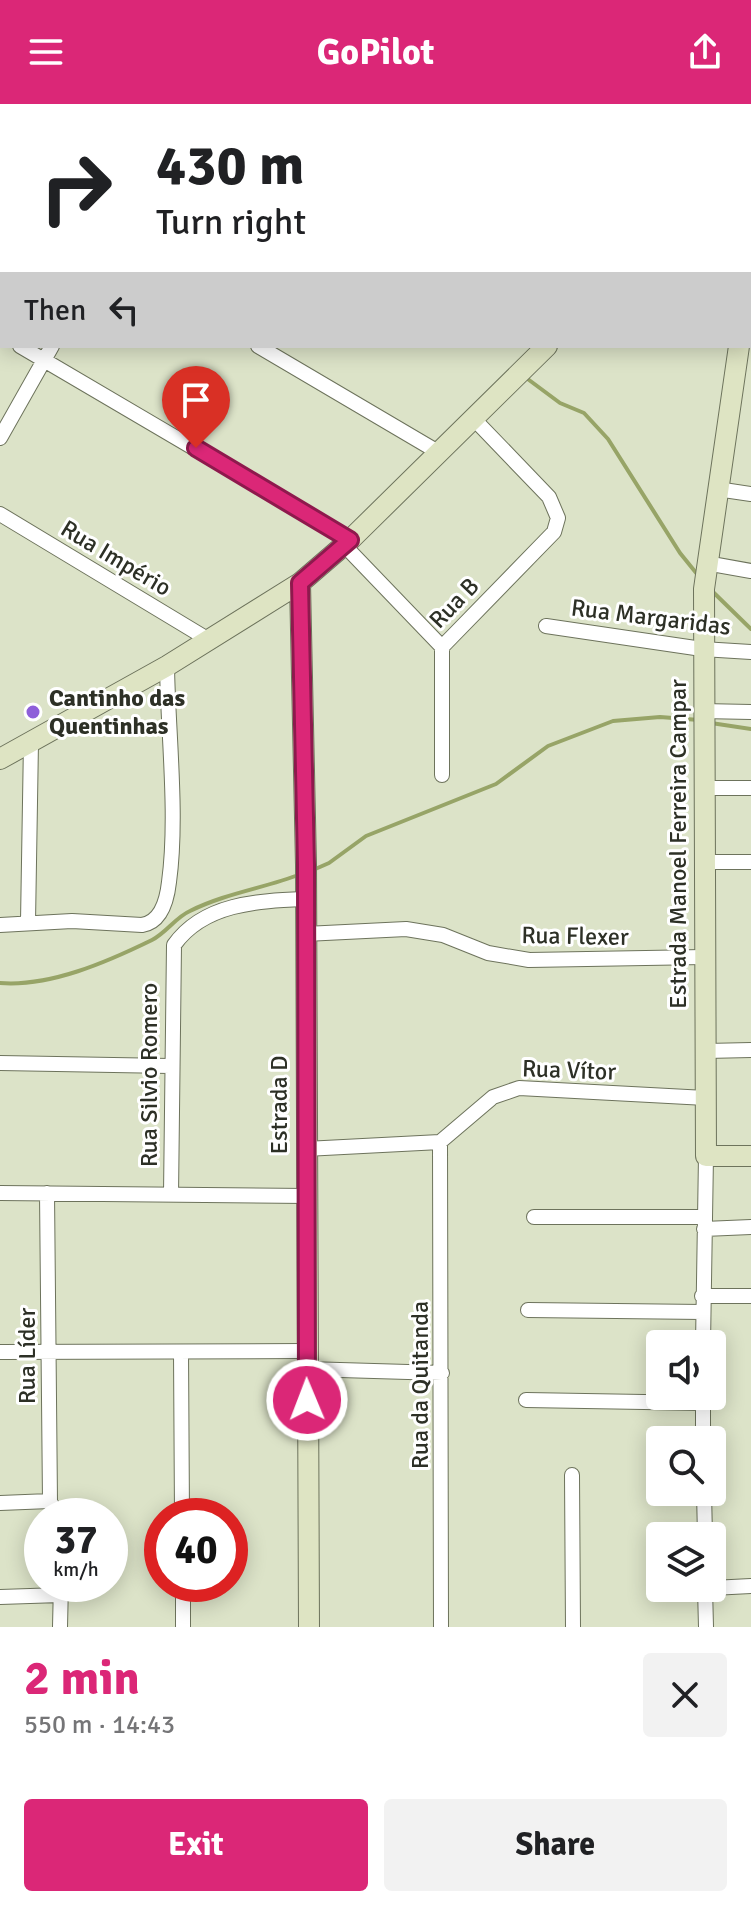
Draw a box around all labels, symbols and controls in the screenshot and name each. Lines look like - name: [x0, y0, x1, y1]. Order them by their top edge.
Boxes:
- icon: menu: [24, 30, 68, 74]
- text: GoPilot: [317, 30, 434, 75]
- icon: share: [683, 30, 727, 74]
- text: 430 m: [156, 131, 304, 200]
- icon: right: [24, 136, 128, 240]
- text: Turn right: [156, 200, 306, 245]
- icon: left: [102, 288, 146, 332]
- text: Then: [24, 292, 86, 329]
- pin: [162, 366, 230, 448]
- icon: arrive: [174, 378, 218, 422]
- street label: Rua Império: [55, 513, 177, 603]
- street label: Rua B: [423, 571, 485, 635]
- street label: Rua Margaridas: [569, 592, 733, 642]
- street label: Estrada Manoel Ferreira Campar: [663, 679, 693, 1009]
- place label: Cantinho das Quentinhas: [49, 683, 185, 741]
- marker: Cantinho das Quentinhas: [24, 703, 42, 721]
- street label: Rua Flexer: [521, 920, 629, 952]
- street label: Rua Silvio Romero: [134, 983, 164, 1167]
- street label: Rua Vítor: [521, 1053, 617, 1087]
- street label: Estrada D: [264, 1056, 294, 1154]
- street label: Rua da Quitanda: [405, 1301, 435, 1469]
- street label: Rua Líder: [12, 1308, 42, 1404]
- map controls: [646, 1330, 726, 1602]
- button: sound: [646, 1330, 726, 1410]
- position arrow: [265, 1358, 349, 1442]
- button: search: [646, 1426, 726, 1506]
- speed limit sign: 40: [144, 1498, 248, 1602]
- text: 37: [54, 1515, 98, 1565]
- button: layers: [646, 1522, 726, 1602]
- text: km/h: [53, 1557, 99, 1582]
- text: 2 min: [24, 1649, 140, 1708]
- button: close: [643, 1653, 727, 1737]
- text: 550 m · 14:43: [24, 1709, 175, 1741]
- button: Exit: [24, 1799, 368, 1891]
- button: Share: [384, 1799, 727, 1891]

